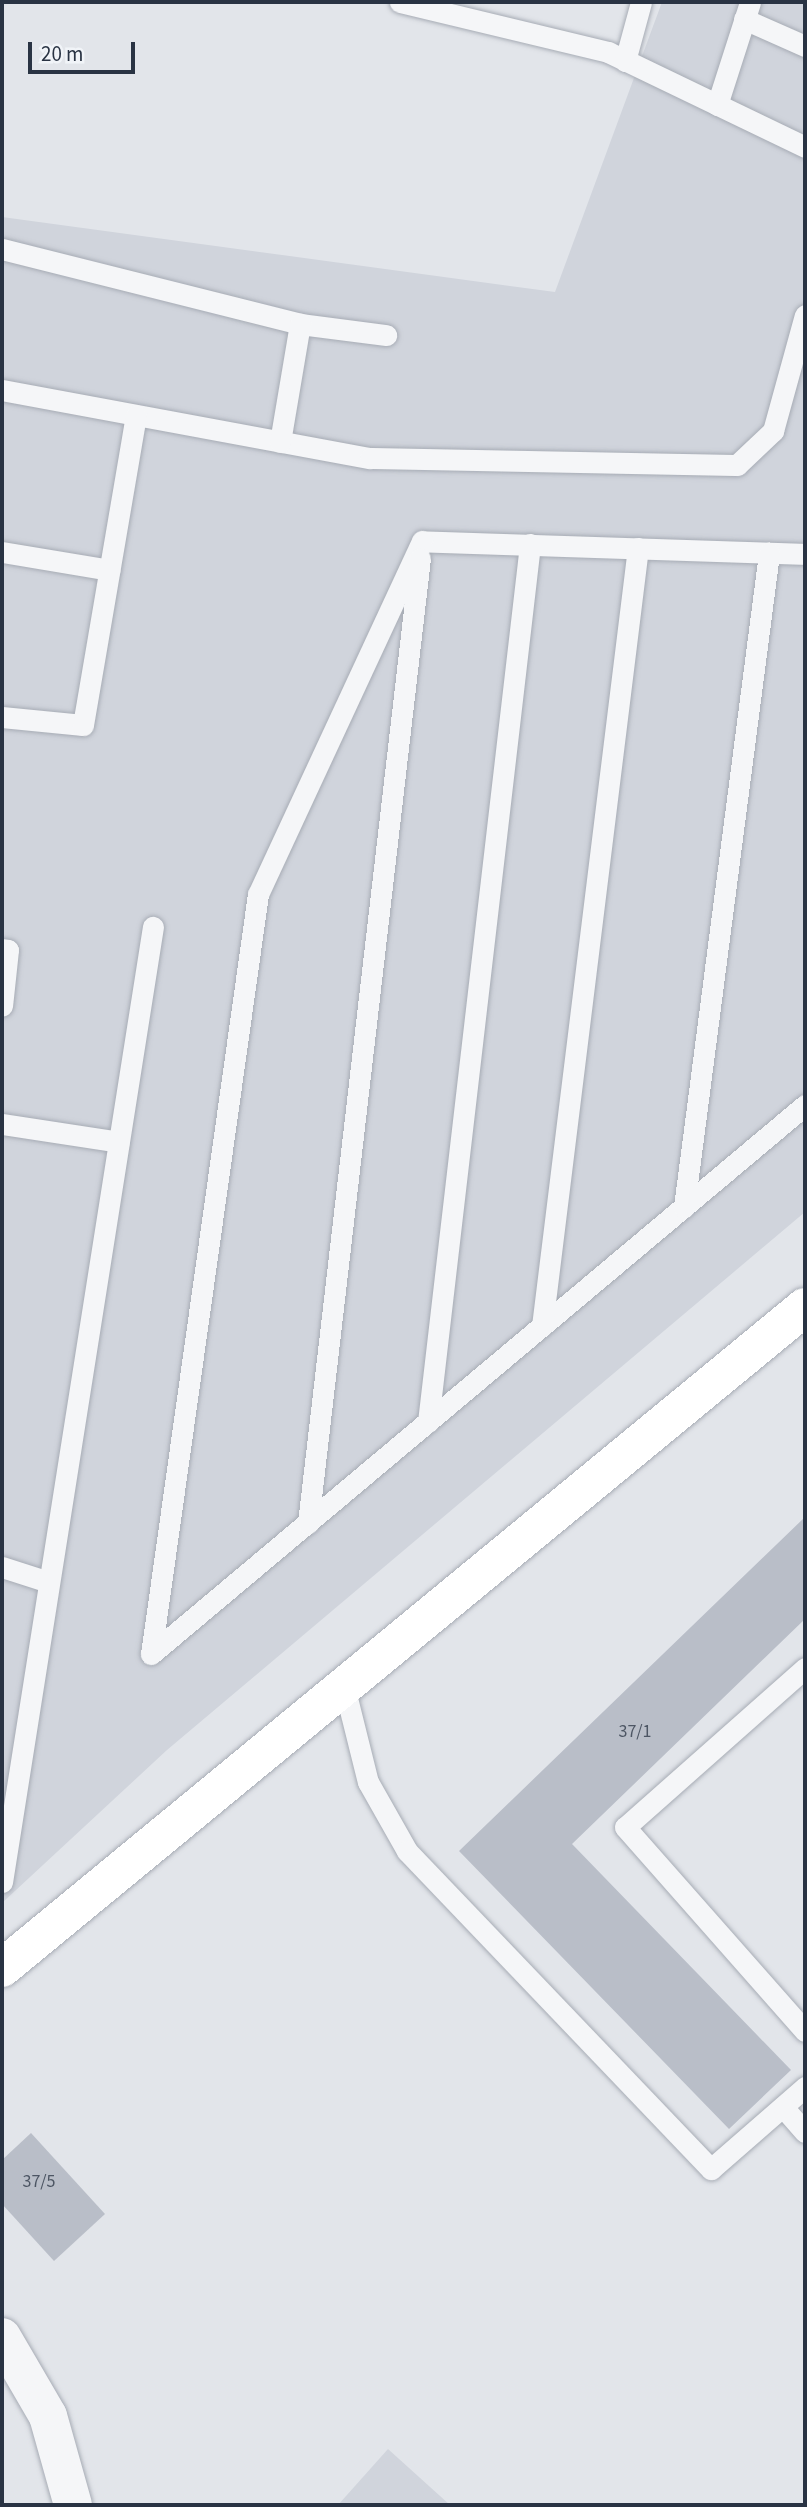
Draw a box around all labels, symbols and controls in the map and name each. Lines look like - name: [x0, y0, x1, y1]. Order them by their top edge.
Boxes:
- scale bar: [32, 28, 138, 72]
- text: 20 m: [41, 39, 83, 69]
- house number: 37/1: [618, 1721, 652, 1743]
- house number: 37/5: [22, 2171, 56, 2193]

